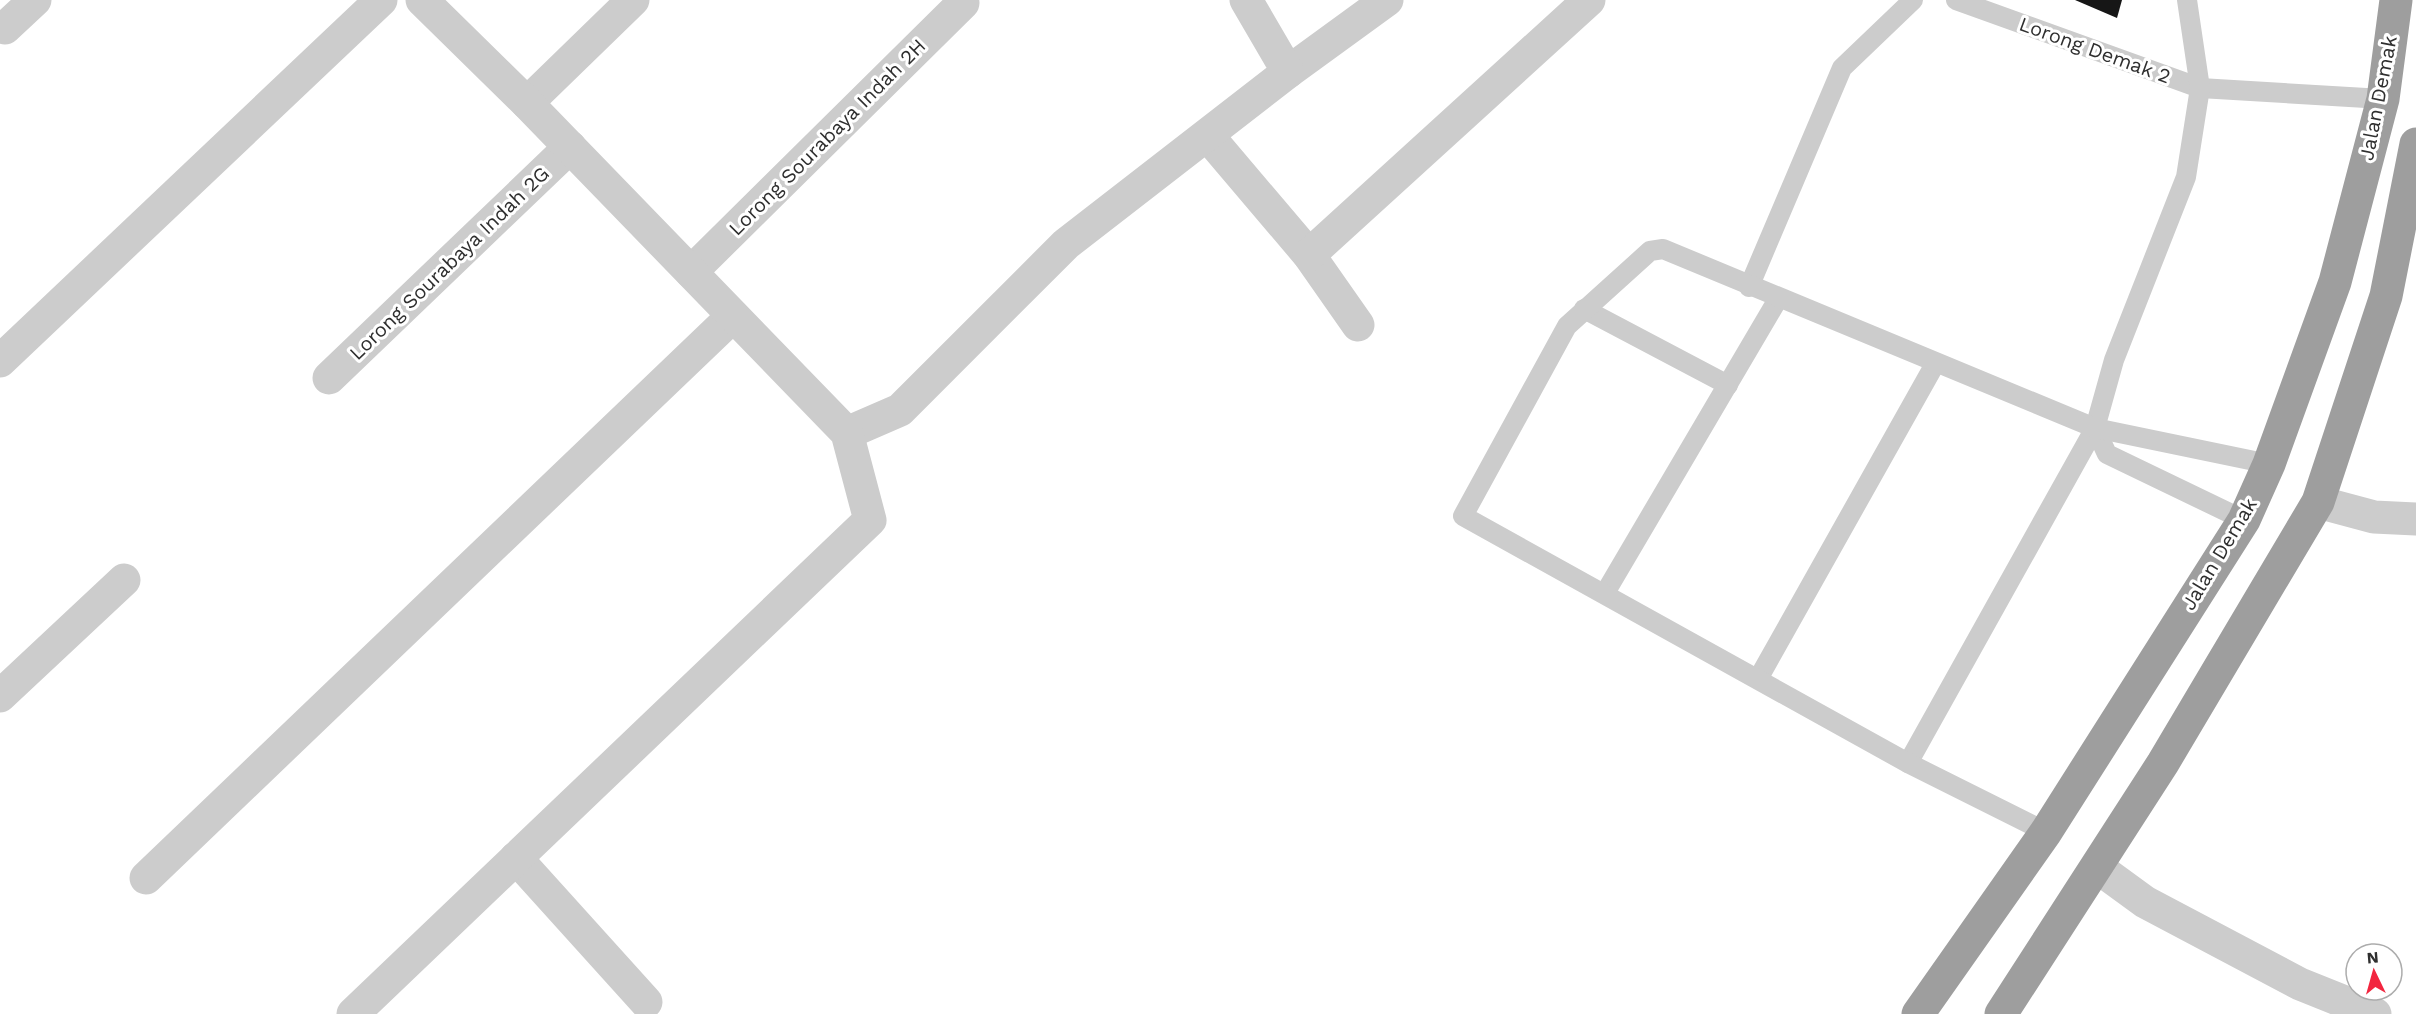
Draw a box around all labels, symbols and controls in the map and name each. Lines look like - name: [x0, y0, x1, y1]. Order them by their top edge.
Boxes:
- street label: Lorong Demak 2: [2016, 12, 2174, 88]
- street label: Lorong Sourabaya Indah 2H: [724, 34, 930, 240]
- street label: Jalan Demak: [2354, 34, 2402, 162]
- street label: Lorong Sourabaya Indah 2G: [344, 161, 554, 365]
- street label: Jalan Demak: [2176, 494, 2262, 614]
- north arrow: [2344, 942, 2404, 1002]
- text: N: [2366, 948, 2379, 968]

